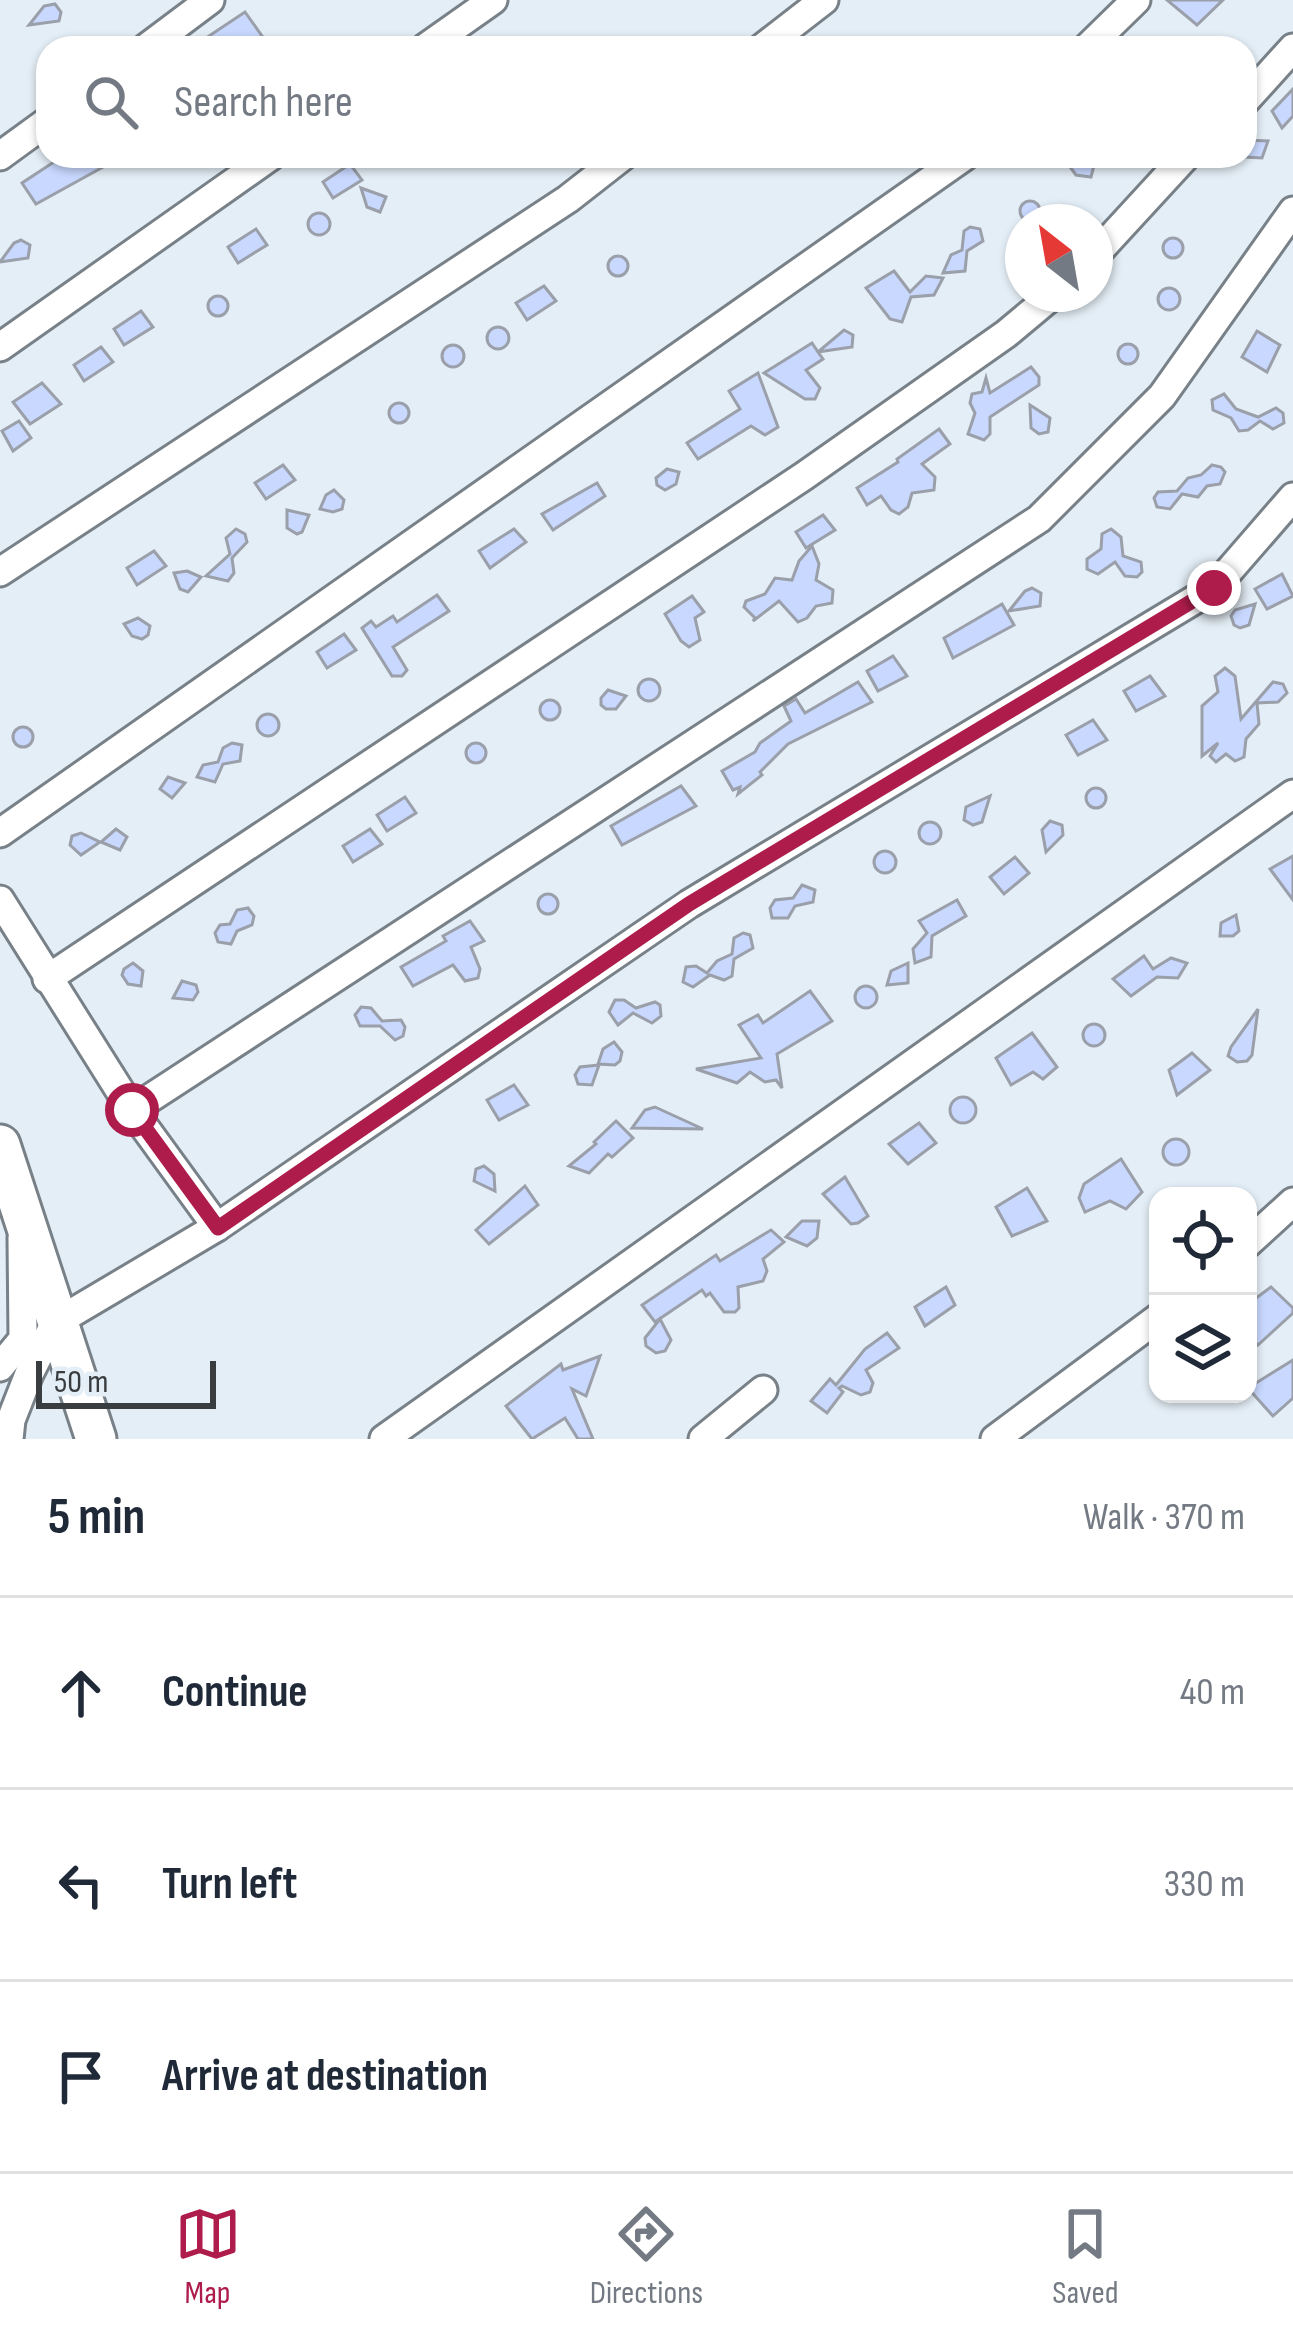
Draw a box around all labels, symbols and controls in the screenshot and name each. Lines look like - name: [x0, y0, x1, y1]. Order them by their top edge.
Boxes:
- search box: [36, 36, 1257, 168]
- icon: search: [78, 69, 144, 135]
- text: Search here: [174, 75, 353, 130]
- north arrow: [1005, 204, 1113, 312]
- route end: [1187, 561, 1241, 615]
- route start: [105, 1083, 159, 1137]
- map controls: [1149, 1187, 1257, 1403]
- button: locate: [1149, 1187, 1257, 1295]
- button: layers: [1149, 1295, 1257, 1403]
- scale bar: [36, 1355, 216, 1408]
- text: 50 m: [54, 1362, 108, 1402]
- text: 5 min: [48, 1487, 145, 1548]
- text: Walk · 370 m: [1083, 1494, 1245, 1541]
- icon: ahead: [48, 1660, 114, 1726]
- text: Continue: [162, 1665, 308, 1720]
- text: 40 m: [1180, 1669, 1245, 1716]
- icon: left: [48, 1852, 114, 1918]
- text: Turn left: [162, 1857, 297, 1912]
- text: 330 m: [1164, 1861, 1245, 1908]
- icon: arrive: [48, 2044, 114, 2110]
- text: Arrive at destination: [162, 2049, 488, 2104]
- tab: Map: [175, 2201, 241, 2313]
- tab: Directions: [590, 2201, 703, 2313]
- tab: Saved: [1052, 2201, 1118, 2313]

